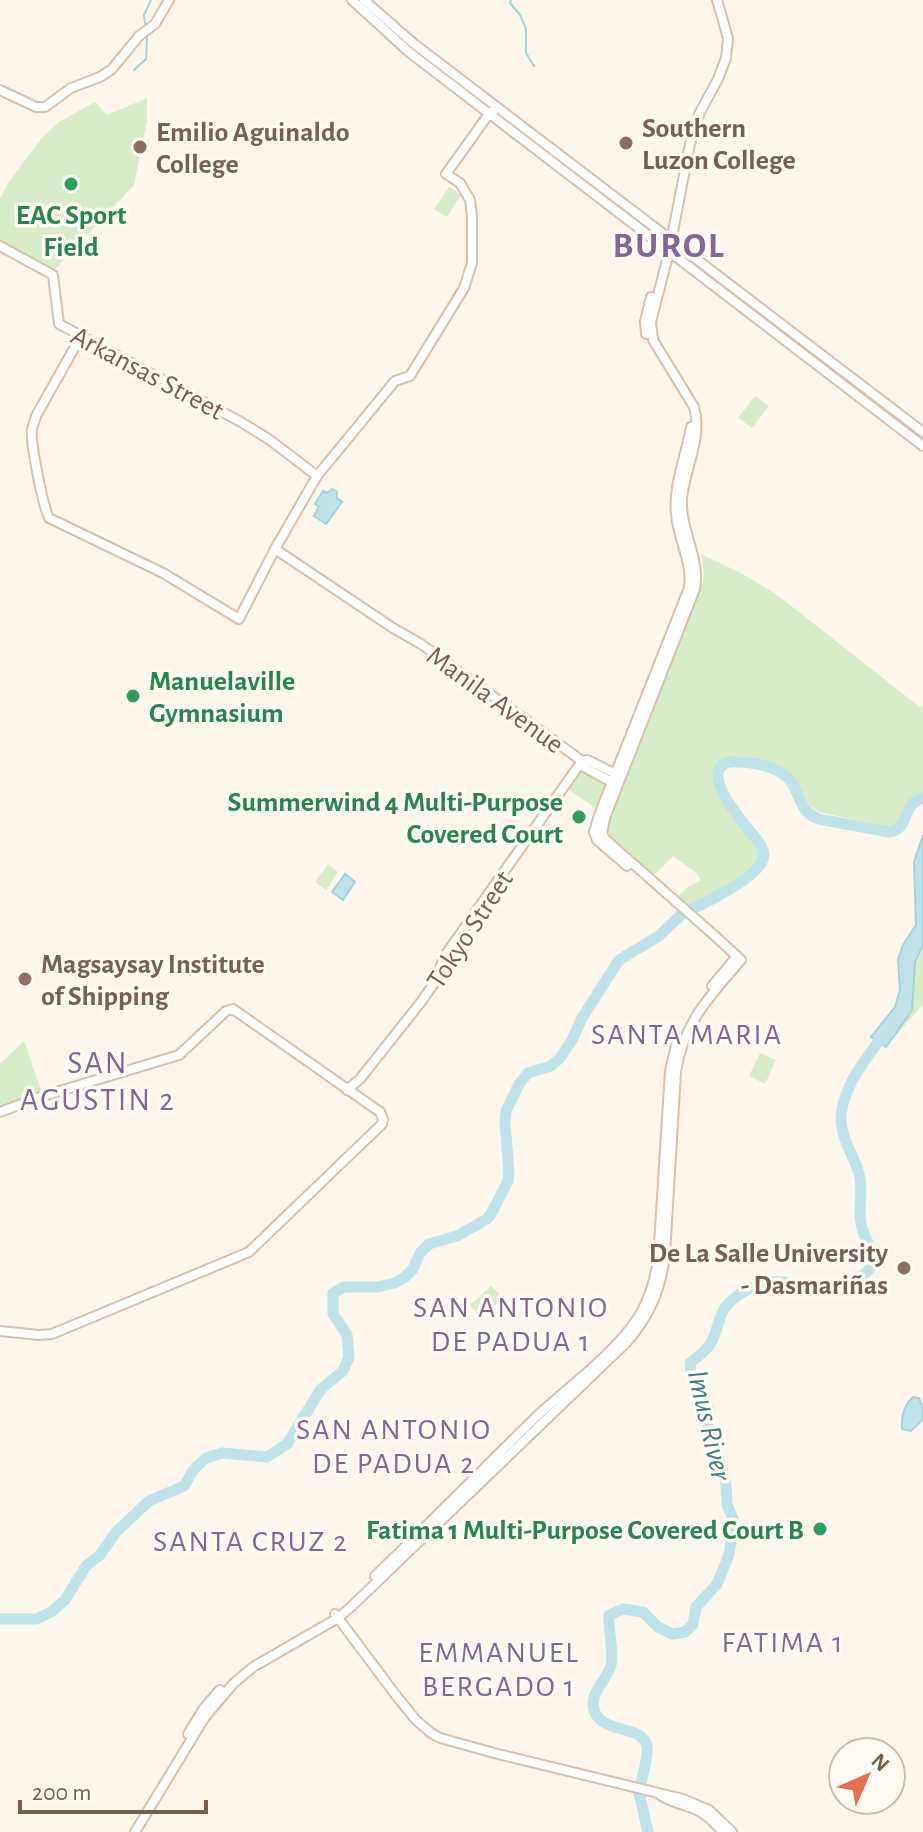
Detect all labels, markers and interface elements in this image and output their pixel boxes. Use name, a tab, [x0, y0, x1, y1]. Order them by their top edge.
place label: Southern Luzon College	[642, 115, 796, 175]
place label: Emilio Aguinaldo College	[156, 119, 350, 179]
marker: Southern Luzon College	[617, 134, 635, 152]
marker: Emilio Aguinaldo College	[131, 138, 149, 156]
marker: EAC Sport Field	[62, 175, 80, 193]
place label: EAC Sport Field	[16, 202, 127, 262]
district label: BUROL	[612, 228, 726, 264]
street label: Arkansas Street	[66, 322, 228, 426]
street label: Manila Avenue	[421, 642, 569, 759]
place label: Manuelaville Gymnasium	[149, 668, 295, 728]
marker: Manuelaville Gymnasium	[124, 687, 142, 705]
place label: Summerwind 4 Multi-Purpose Covered Court	[227, 789, 564, 849]
marker: Summerwind 4 Multi-Purpose Covered Court	[570, 808, 588, 826]
street label: Tokyo Street	[422, 866, 519, 994]
place label: Magsaysay Institute of Shipping	[41, 951, 265, 1011]
marker: Magsaysay Institute of Shipping	[16, 970, 34, 988]
district label: SANTA MARIA	[591, 1020, 783, 1050]
district label: SAN AGUSTIN 2	[20, 1047, 176, 1116]
place label: De La Salle University - Dasmariñas	[649, 1240, 888, 1300]
marker: De La Salle University - Dasmariñas	[895, 1259, 913, 1277]
district label: SAN ANTONIO DE PADUA 1	[413, 1293, 609, 1357]
water label: Imus River	[682, 1367, 737, 1485]
district label: SAN ANTONIO DE PADUA 2	[296, 1415, 492, 1479]
place label: Fatima 1 Multi-Purpose Covered Court B	[366, 1517, 804, 1545]
marker: Fatima 1 Multi-Purpose Covered Court B	[811, 1520, 829, 1538]
district label: SANTA CRUZ 2	[153, 1527, 349, 1557]
district label: FATIMA 1	[722, 1628, 844, 1658]
district label: EMMANUEL BERGADO 1	[418, 1638, 580, 1702]
north arrow	[827, 1736, 907, 1816]
text: N	[867, 1749, 894, 1776]
scale bar	[20, 1764, 206, 1814]
text: 200 m	[32, 1781, 91, 1805]

